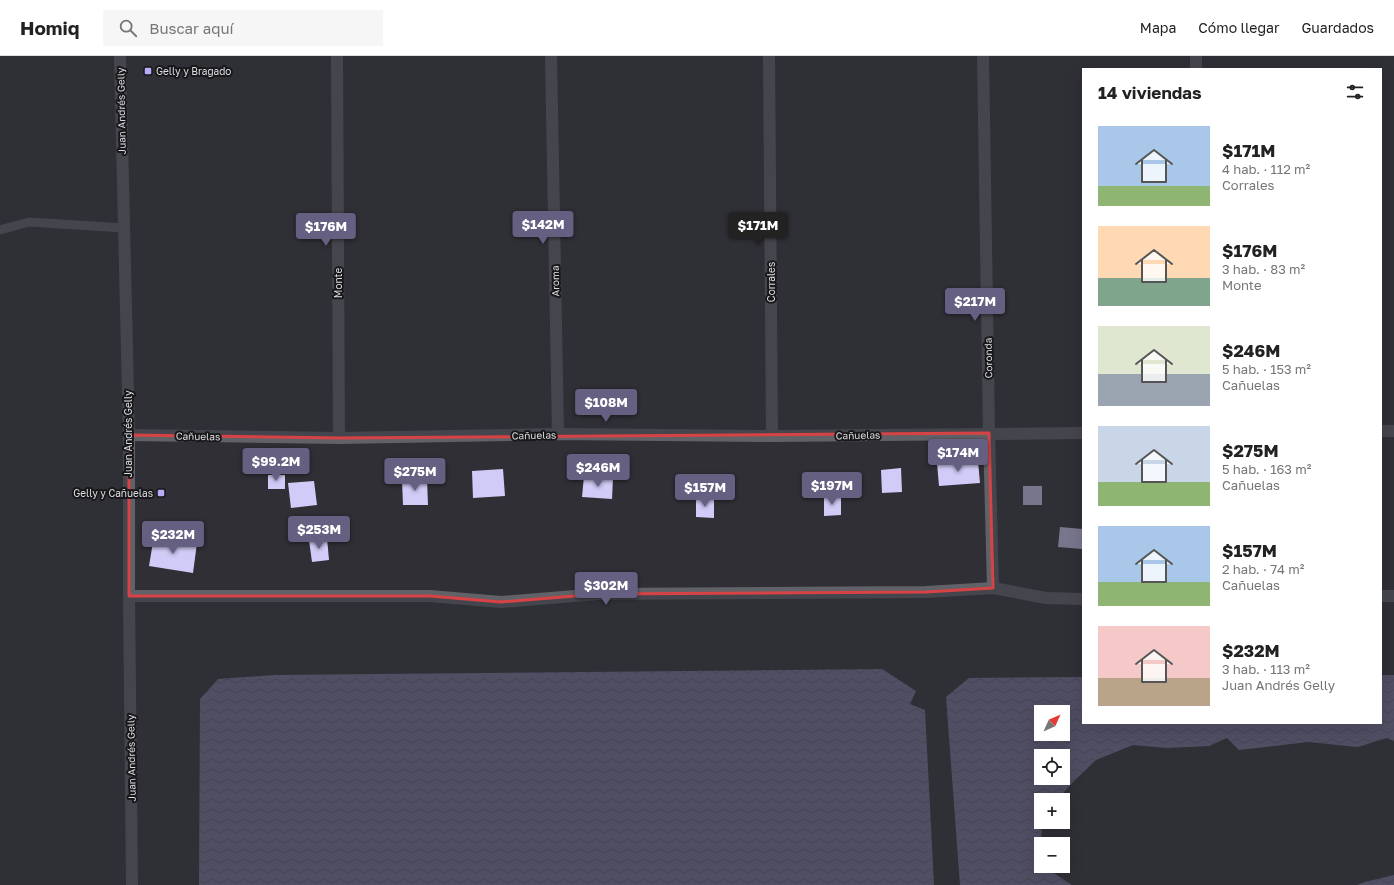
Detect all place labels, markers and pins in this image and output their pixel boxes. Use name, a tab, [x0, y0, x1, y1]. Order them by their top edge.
place label: Gelly y Bragado	[156, 65, 231, 77]
marker: Gelly y Bragado	[143, 66, 153, 76]
pin: $142M	[515, 211, 571, 245]
pin: $171M	[730, 212, 786, 246]
pin: $176M	[298, 213, 354, 247]
pin: $217M	[947, 288, 1003, 322]
pin: $108M	[578, 389, 634, 423]
pin: $174M	[930, 439, 986, 473]
pin: $99.2M	[243, 448, 309, 482]
pin: $246M	[570, 454, 626, 488]
pin: $275M	[387, 458, 443, 492]
pin: $197M	[804, 472, 860, 506]
pin: $157M	[677, 474, 733, 508]
place label: Gelly y Cañuelas	[73, 487, 153, 499]
marker: Gelly y Cañuelas	[156, 488, 166, 498]
pin: $253M	[291, 516, 347, 550]
pin: $232M	[145, 521, 201, 555]
pin: $302M	[578, 572, 634, 606]

